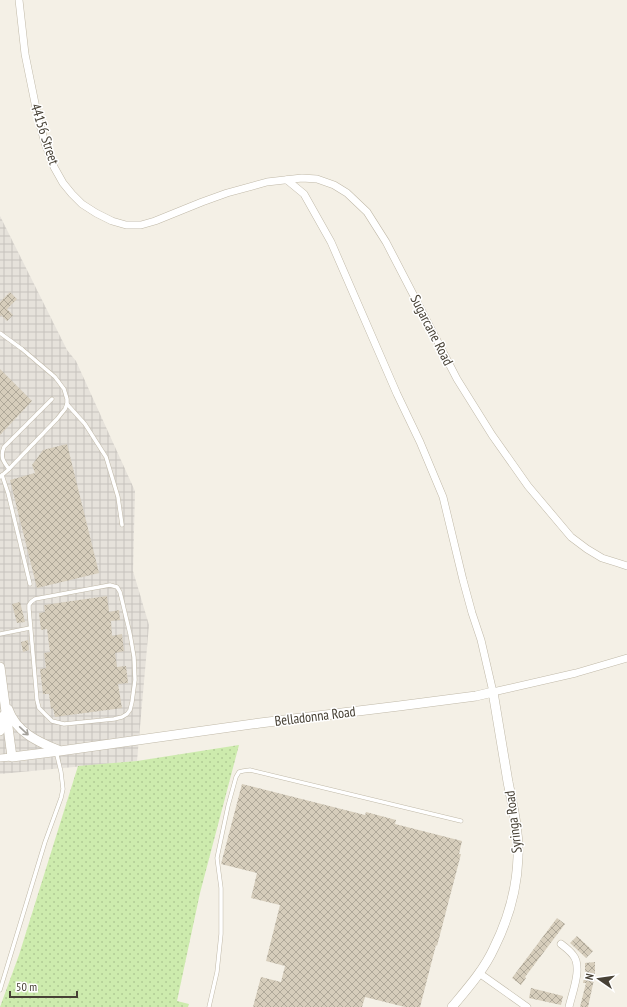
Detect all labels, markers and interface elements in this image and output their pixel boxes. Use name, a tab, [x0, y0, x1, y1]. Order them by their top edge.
street label: 44156 Street	[27, 101, 63, 167]
street label: Sugarcane Road	[407, 292, 457, 368]
street label: Belladonna Road	[274, 702, 356, 730]
one-way arrow	[18, 726, 28, 735]
street label: Syringa Road	[500, 790, 526, 854]
north arrow	[579, 959, 619, 999]
text: N	[582, 972, 597, 981]
scale bar	[10, 973, 77, 999]
text: 50 m	[16, 979, 37, 994]

